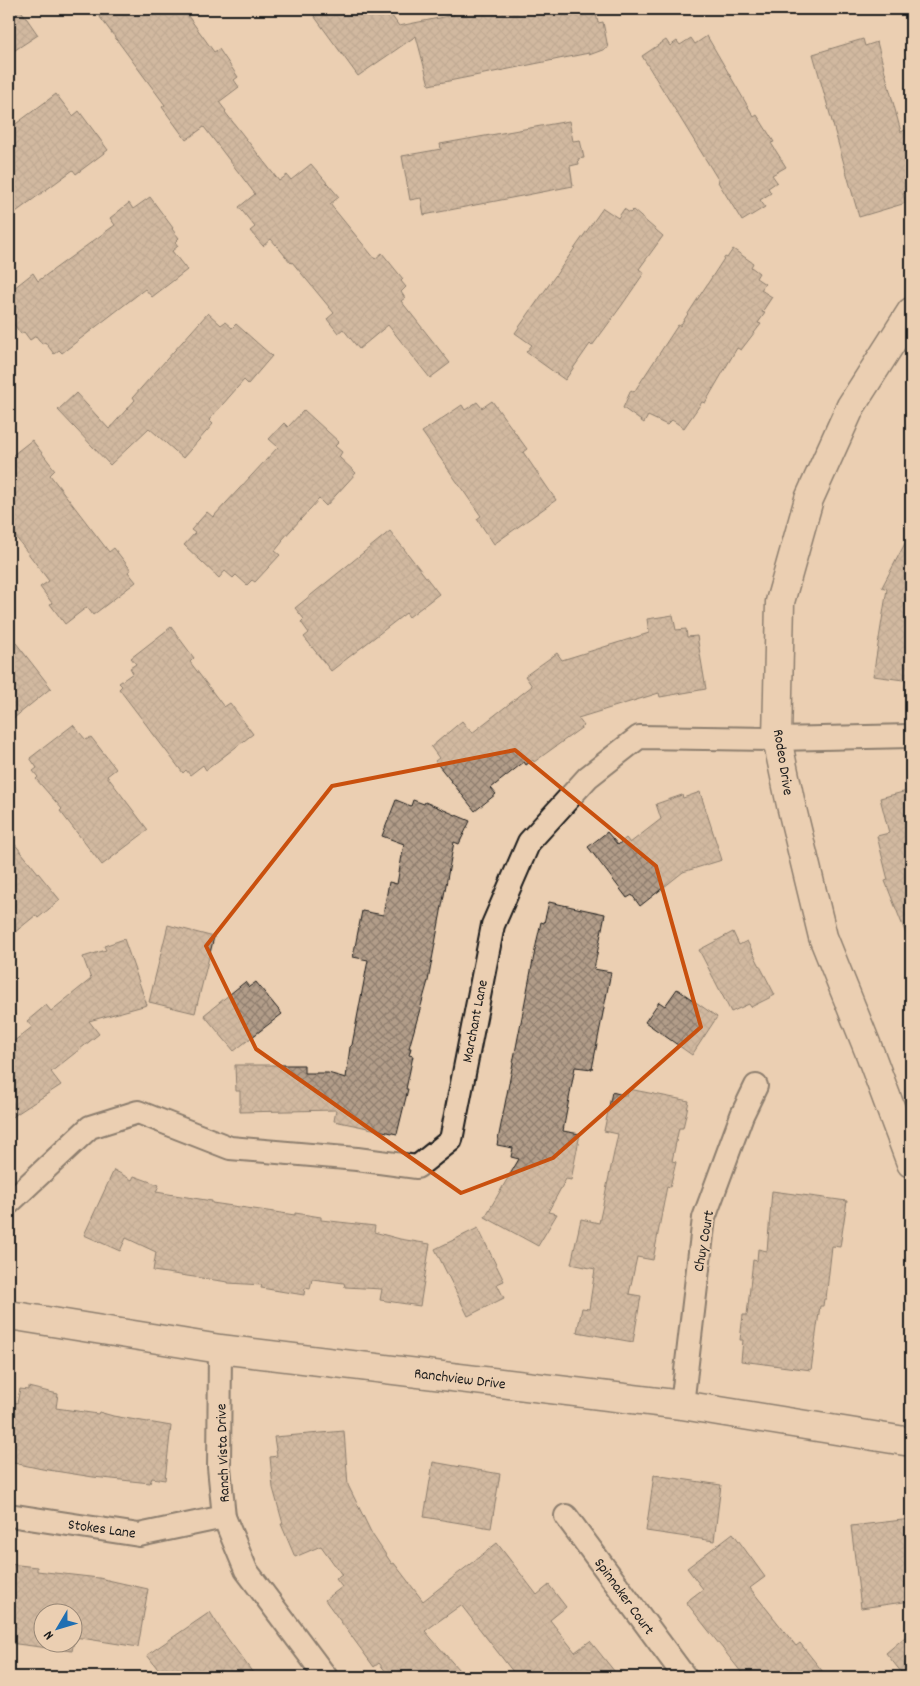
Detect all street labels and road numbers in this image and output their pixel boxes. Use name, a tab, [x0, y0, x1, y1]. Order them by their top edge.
street label: Rodeo Drive	[766, 728, 798, 797]
street label: Marchant Lane	[457, 978, 495, 1065]
street label: Chuy Court	[689, 1208, 721, 1274]
street label: Ranchview Drive	[413, 1363, 507, 1397]
street label: Ranch Vista Drive	[211, 1403, 237, 1503]
street label: Stokes Lane	[67, 1514, 137, 1546]
street label: Spinnaker Court	[588, 1554, 659, 1641]

